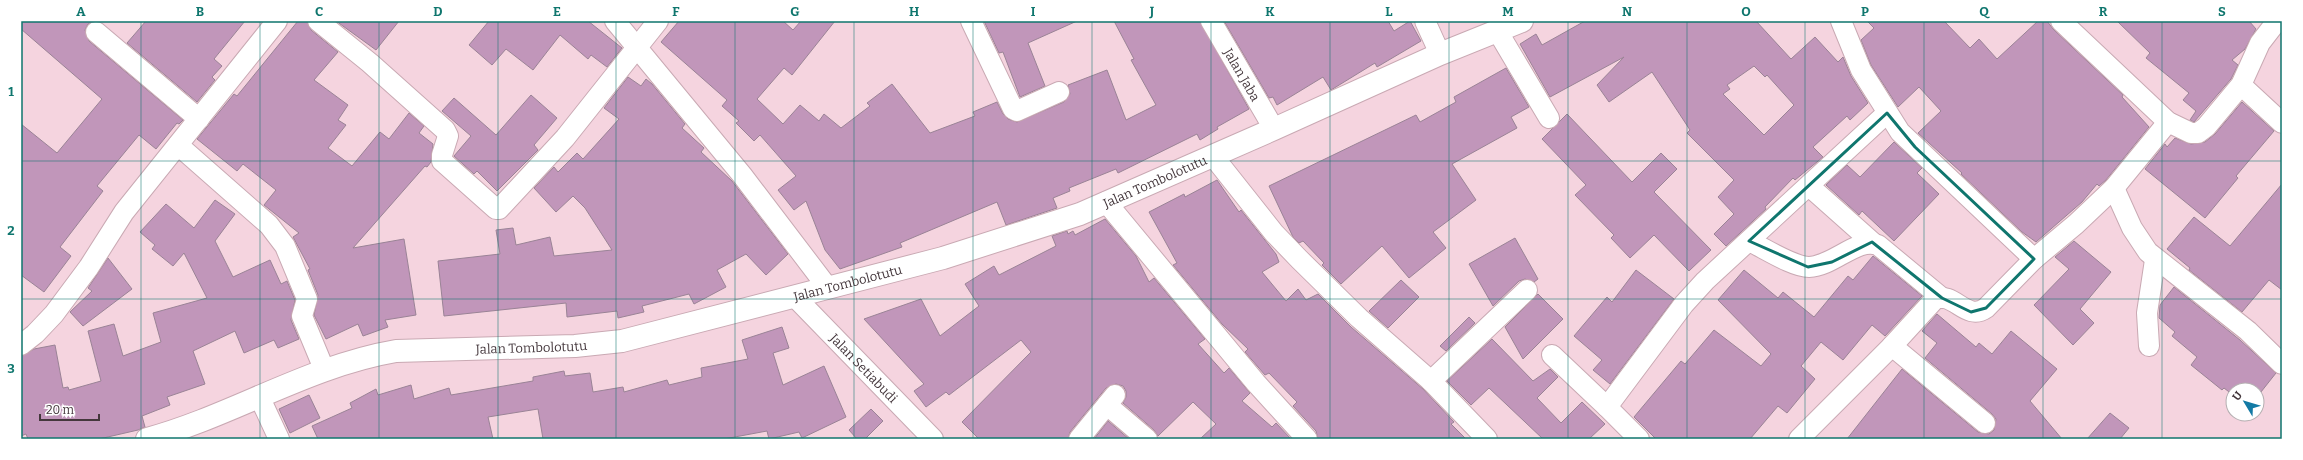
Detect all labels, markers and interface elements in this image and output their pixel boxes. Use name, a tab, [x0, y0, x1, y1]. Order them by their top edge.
text: A	[76, 4, 86, 19]
text: B	[196, 4, 204, 19]
text: C	[315, 4, 323, 19]
text: D	[433, 4, 443, 19]
text: E	[553, 4, 561, 19]
text: F	[672, 4, 680, 19]
text: G	[790, 4, 800, 19]
text: H	[909, 4, 919, 19]
text: I	[1031, 4, 1036, 19]
text: J	[1149, 4, 1155, 19]
text: K	[1265, 4, 1275, 19]
text: L	[1385, 4, 1393, 19]
text: M	[1502, 4, 1514, 19]
text: N	[1622, 4, 1632, 19]
text: O	[1741, 4, 1751, 19]
text: P	[1861, 4, 1869, 19]
text: Q	[1979, 4, 1990, 19]
text: R	[2099, 4, 2108, 19]
text: S	[2218, 4, 2226, 19]
street label: Jalan Jaba	[1221, 45, 1263, 104]
text: 1	[8, 84, 14, 99]
street label: Jalan Tombolotutu	[1100, 152, 1209, 211]
text: 2	[7, 223, 15, 238]
street label: Jalan Tombolotutu	[791, 261, 903, 304]
street label: Jalan Setiabudi	[826, 330, 901, 406]
street label: Jalan Tombolotutu	[474, 337, 588, 356]
text: 3	[7, 361, 15, 376]
north arrow	[2225, 382, 2265, 422]
text: U	[2230, 389, 2245, 403]
scale bar	[40, 396, 99, 422]
text: 20 m	[46, 403, 75, 417]

